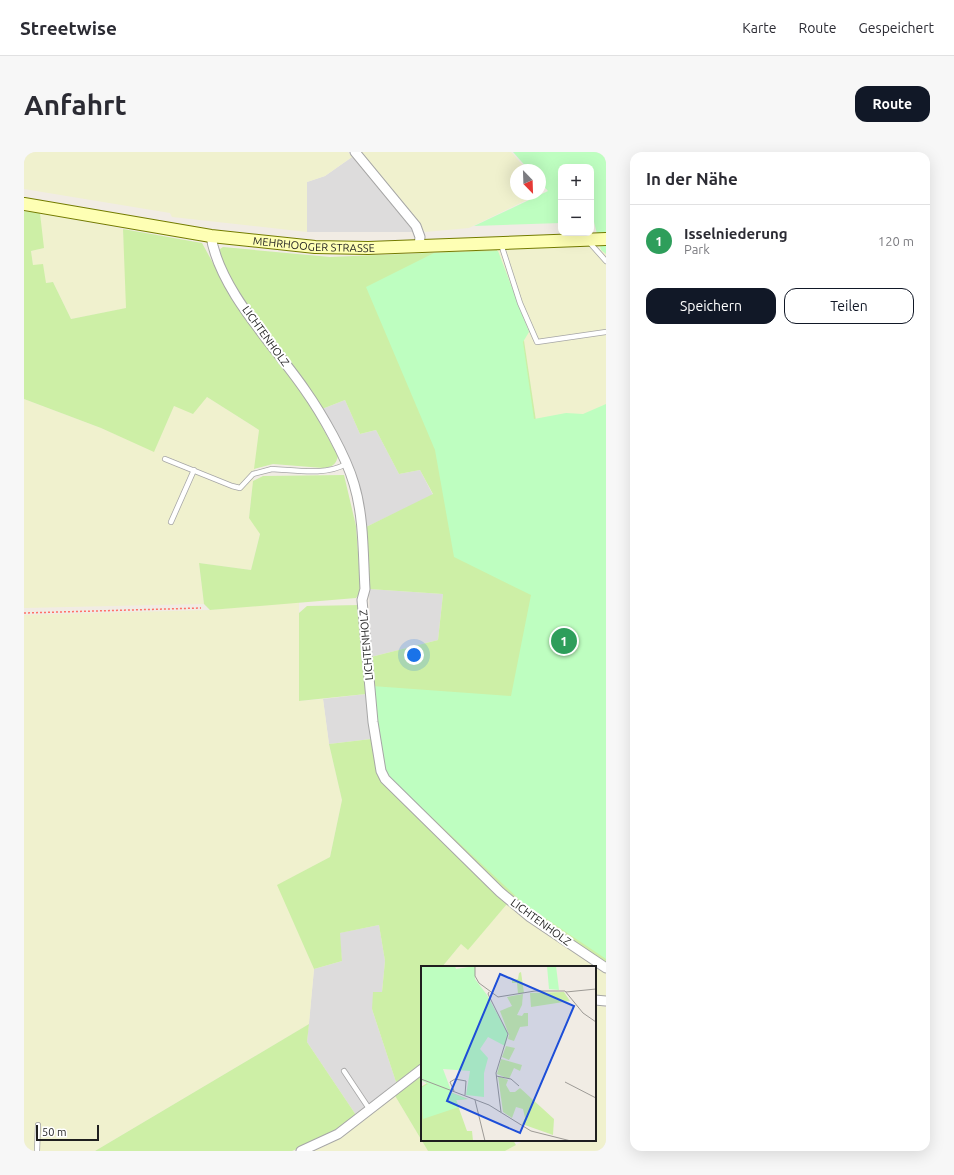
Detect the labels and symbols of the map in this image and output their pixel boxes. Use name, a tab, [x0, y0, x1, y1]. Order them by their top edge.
north arrow	[510, 164, 546, 200]
street label: MEHRHOOGER STRASSE	[252, 234, 375, 254]
street label: LICHTENHOLZ	[240, 304, 292, 368]
street label: LICHTENHOLZ	[357, 609, 375, 681]
pin: 1	[551, 626, 577, 656]
your location	[404, 645, 424, 665]
street label: LICHTENHOLZ	[509, 896, 573, 948]
inset map	[421, 966, 596, 1141]
scale bar	[36, 1123, 99, 1142]

